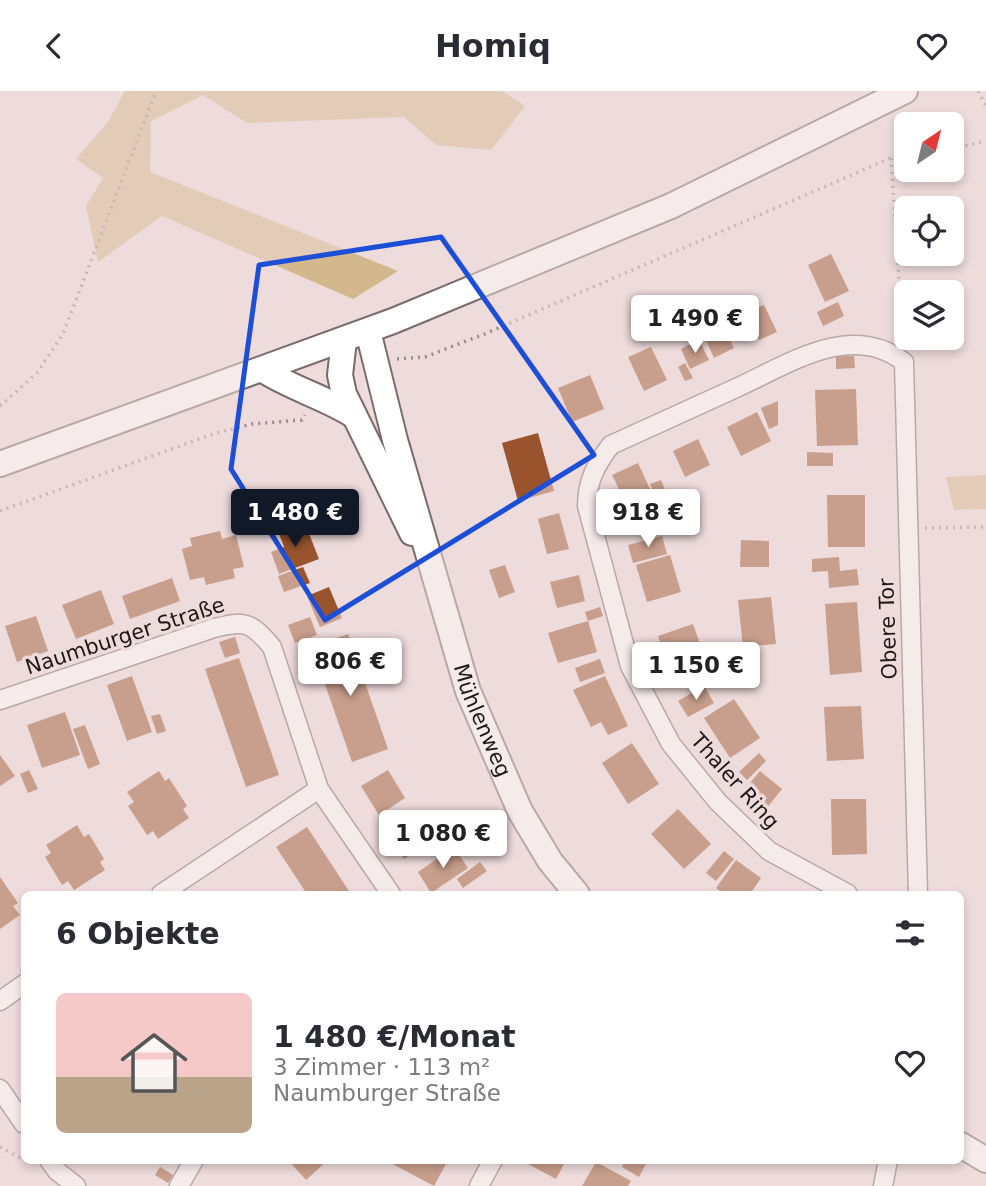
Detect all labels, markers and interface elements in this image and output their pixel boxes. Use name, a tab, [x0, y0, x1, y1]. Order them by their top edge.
icon: back	[35, 27, 73, 65]
text: Homiq	[435, 27, 551, 65]
icon: heart	[913, 27, 951, 65]
north arrow	[894, 112, 964, 182]
map controls	[894, 112, 964, 350]
button: locate	[894, 196, 964, 266]
button: layers	[894, 280, 964, 350]
pin: 1 490 €	[630, 295, 760, 355]
text: 1 490 €	[647, 305, 743, 331]
pin: 1 480 €	[230, 489, 360, 549]
pin: 918 €	[599, 489, 697, 549]
text: 1 480 €	[247, 499, 343, 525]
text: 918 €	[612, 499, 684, 525]
street label: Obere Tor	[874, 578, 902, 680]
street label: Naumburger Straße	[22, 592, 228, 680]
pin: 806 €	[301, 639, 399, 698]
pin: 1 150 €	[631, 643, 761, 702]
text: 806 €	[314, 648, 386, 674]
text: 1 150 €	[648, 652, 744, 678]
street label: Mühlenweg	[449, 661, 516, 781]
street label: Thaler Ring	[685, 728, 784, 834]
pin: 1 080 €	[378, 811, 508, 870]
text: 1 080 €	[395, 820, 491, 846]
icon: filters	[891, 914, 929, 952]
text: 6 Objekte	[56, 916, 220, 951]
text: 1 480 €/Monat	[273, 1019, 516, 1054]
icon: home	[112, 1021, 196, 1105]
icon: heart	[891, 1044, 929, 1082]
text: 3 Zimmer · 113 m²	[273, 1054, 490, 1080]
text: Naumburger Straße	[273, 1080, 501, 1106]

